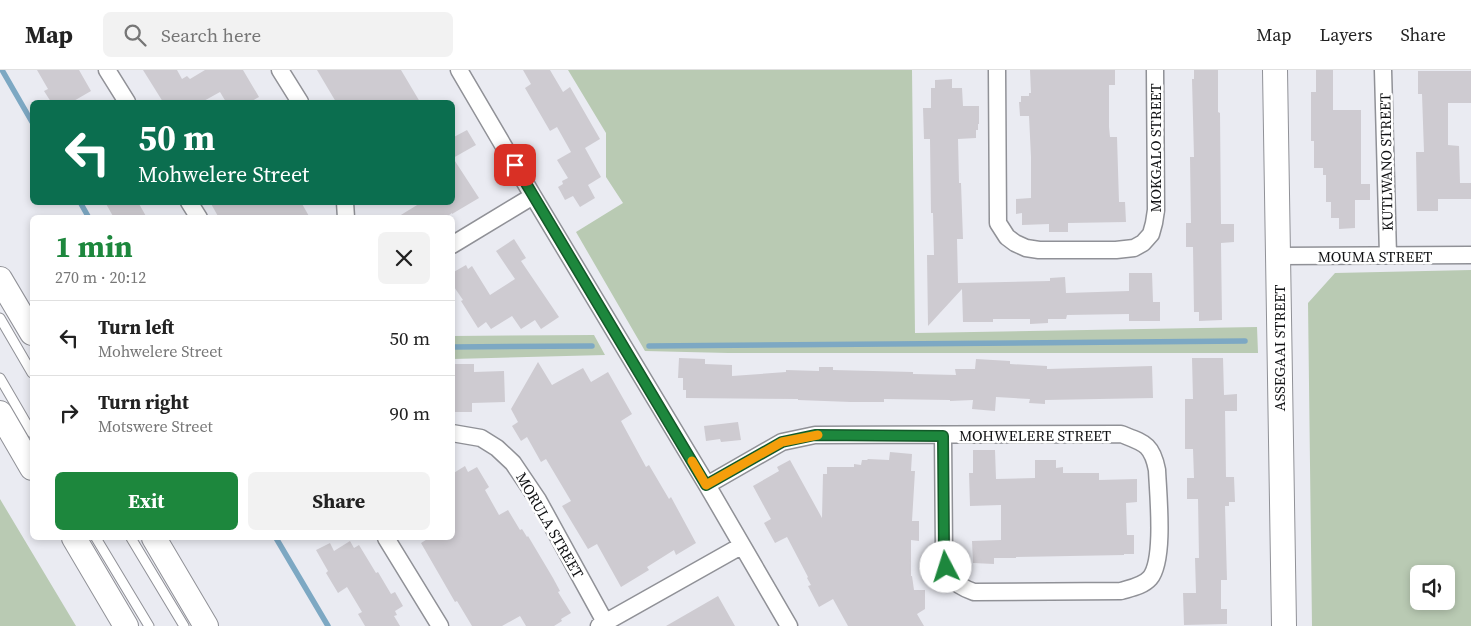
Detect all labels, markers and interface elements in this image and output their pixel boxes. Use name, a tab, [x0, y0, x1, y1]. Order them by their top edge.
search box	[103, 12, 453, 57]
text: Map	[25, 18, 73, 51]
icon: search	[121, 21, 149, 49]
text: Search here	[161, 22, 261, 48]
text: Map	[1256, 22, 1291, 47]
text: Layers	[1319, 22, 1372, 47]
text: Share	[1400, 22, 1446, 47]
street label: MOKGALO STREET	[1145, 83, 1166, 213]
street label: KUTLWANO STREET	[1374, 93, 1398, 231]
text: 50 m	[138, 114, 215, 162]
icon: left	[55, 120, 120, 185]
pin	[494, 144, 536, 186]
icon: arrive	[501, 151, 529, 179]
text: Mohwelere Street	[138, 159, 309, 189]
text: 1 min	[55, 226, 133, 267]
button: close	[378, 232, 430, 284]
street label: MOUMA STREET	[1318, 246, 1432, 267]
text: 270 m · 20:12	[55, 266, 146, 288]
street label: ASSEGAAI STREET	[1269, 285, 1290, 411]
text: Turn left	[98, 314, 174, 340]
icon: left	[55, 324, 83, 352]
text: 50 m	[389, 325, 430, 351]
text: Mohwelere Street	[98, 340, 223, 362]
text: Turn right	[98, 389, 189, 415]
icon: right	[55, 399, 83, 427]
text: 90 m	[389, 400, 430, 426]
text: Motswere Street	[98, 415, 213, 437]
street label: MOHWELERE STREET	[959, 425, 1111, 446]
street label: MORULA STREET	[511, 468, 589, 582]
button: Exit	[55, 472, 238, 530]
button: Share	[248, 472, 430, 530]
position arrow	[919, 540, 971, 592]
map controls	[1410, 565, 1455, 610]
button: sound	[1410, 565, 1455, 610]

